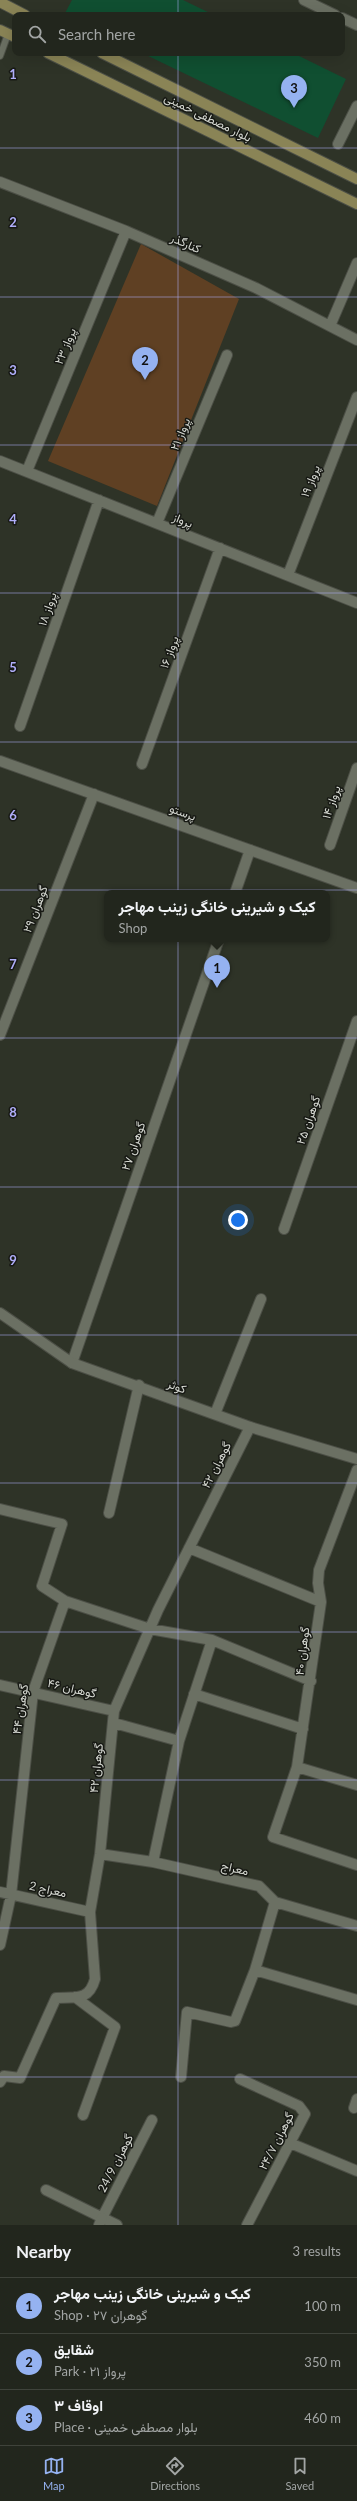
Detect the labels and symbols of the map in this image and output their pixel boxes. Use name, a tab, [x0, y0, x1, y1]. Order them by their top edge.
text: 1	[9, 66, 17, 82]
pin: 3	[281, 75, 307, 108]
street label: بلوار مصطفی خمینی	[161, 89, 254, 146]
text: 2	[9, 214, 17, 230]
street label: کنارگذر	[167, 229, 203, 257]
street label: پرواز ۲۳	[51, 326, 80, 367]
pin: 2	[132, 347, 158, 380]
text: 3	[9, 362, 17, 378]
street label: پرواز ۲۱	[167, 416, 194, 453]
street label: پرواز ۱۹	[297, 463, 324, 500]
street label: پرواز	[169, 509, 195, 532]
text: 4	[9, 511, 17, 527]
street label: پرواز ۱۸	[34, 590, 61, 628]
street label: پرواز ۱۶	[156, 634, 183, 671]
text: 5	[9, 659, 17, 675]
street label: پرواز ۱۴	[318, 783, 345, 821]
street label: پرستو	[167, 800, 198, 825]
text: 6	[9, 807, 17, 823]
street label: گوهران ۲۹	[19, 883, 52, 935]
pin: 1	[204, 955, 230, 988]
text: 7	[9, 956, 17, 972]
street label: گوهران ۲۵	[293, 1094, 324, 1146]
text: 8	[9, 1104, 17, 1120]
street label: گوهران ۲۷	[118, 1120, 149, 1172]
your location	[228, 1210, 248, 1230]
text: 9	[9, 1252, 17, 1268]
street label: کوثر	[164, 1375, 189, 1397]
street label: گوهران ۴۲	[198, 1439, 235, 1491]
street label: گوهران ۴۰	[292, 1626, 313, 1676]
street label: گوهران ۴۶	[46, 1675, 98, 1702]
street label: گوهران ۴۴	[9, 1683, 32, 1735]
street label: گوهران ۴۲	[86, 1742, 107, 1794]
street label: معراج	[219, 1858, 250, 1880]
street label: معراج 2	[27, 1878, 68, 1902]
street label: گوهران ۲۴/۷	[255, 2110, 298, 2173]
street label: گوهران 24/9	[94, 2131, 137, 2195]

